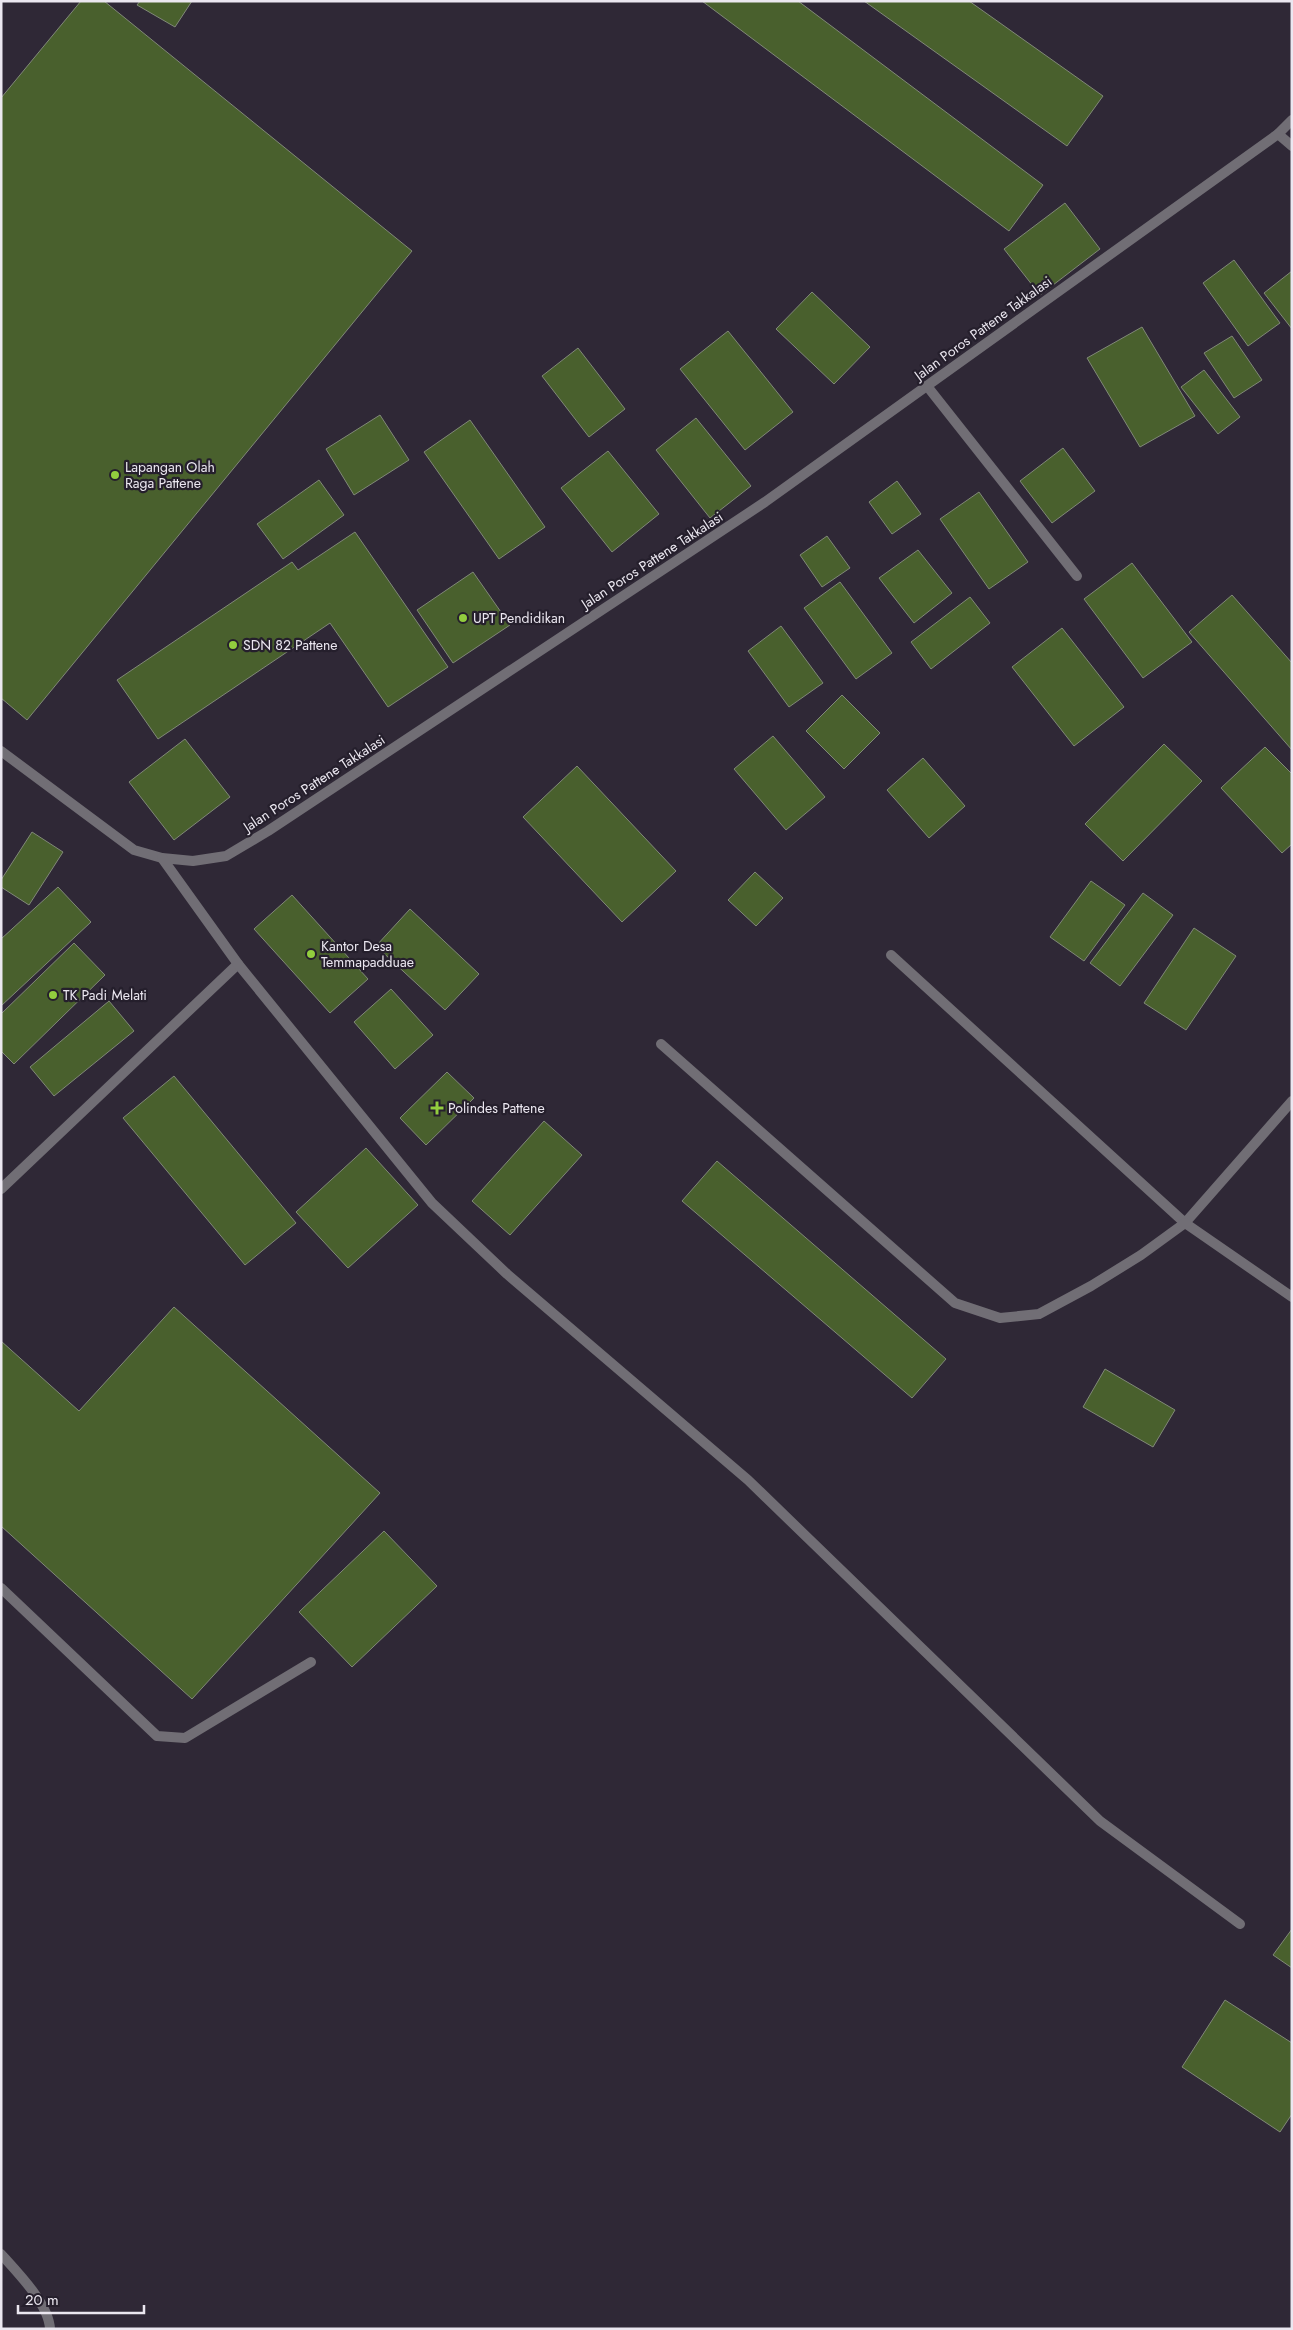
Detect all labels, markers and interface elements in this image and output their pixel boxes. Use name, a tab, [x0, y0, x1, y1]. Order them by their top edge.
street label: Jalan Poros Pattene Takkalasi	[909, 271, 1056, 386]
place label: Lapangan Olah Raga Pattene	[125, 457, 215, 493]
marker: Lapangan Olah Raga Pattene	[109, 469, 121, 481]
street label: Jalan Poros Pattene Takkalasi	[576, 507, 727, 615]
place label: UPT Pendidikan	[473, 608, 565, 628]
marker: UPT Pendidikan	[457, 612, 469, 624]
place label: SDN 82 Pattene	[243, 635, 338, 655]
marker: SDN 82 Pattene	[227, 639, 239, 651]
street label: Jalan Poros Pattene Takkalasi	[238, 730, 389, 838]
place label: Kantor Desa Temmapadduae	[321, 936, 414, 972]
marker: Kantor Desa Temmapadduae	[305, 948, 317, 960]
place label: TK Padi Melati	[63, 985, 147, 1005]
marker: TK Padi Melati	[47, 989, 59, 1001]
place label: Polindes Pattene	[448, 1098, 545, 1118]
marker: Polindes Pattene	[430, 1101, 444, 1115]
scale bar	[18, 2282, 144, 2314]
text: 20 m	[25, 2289, 59, 2311]

